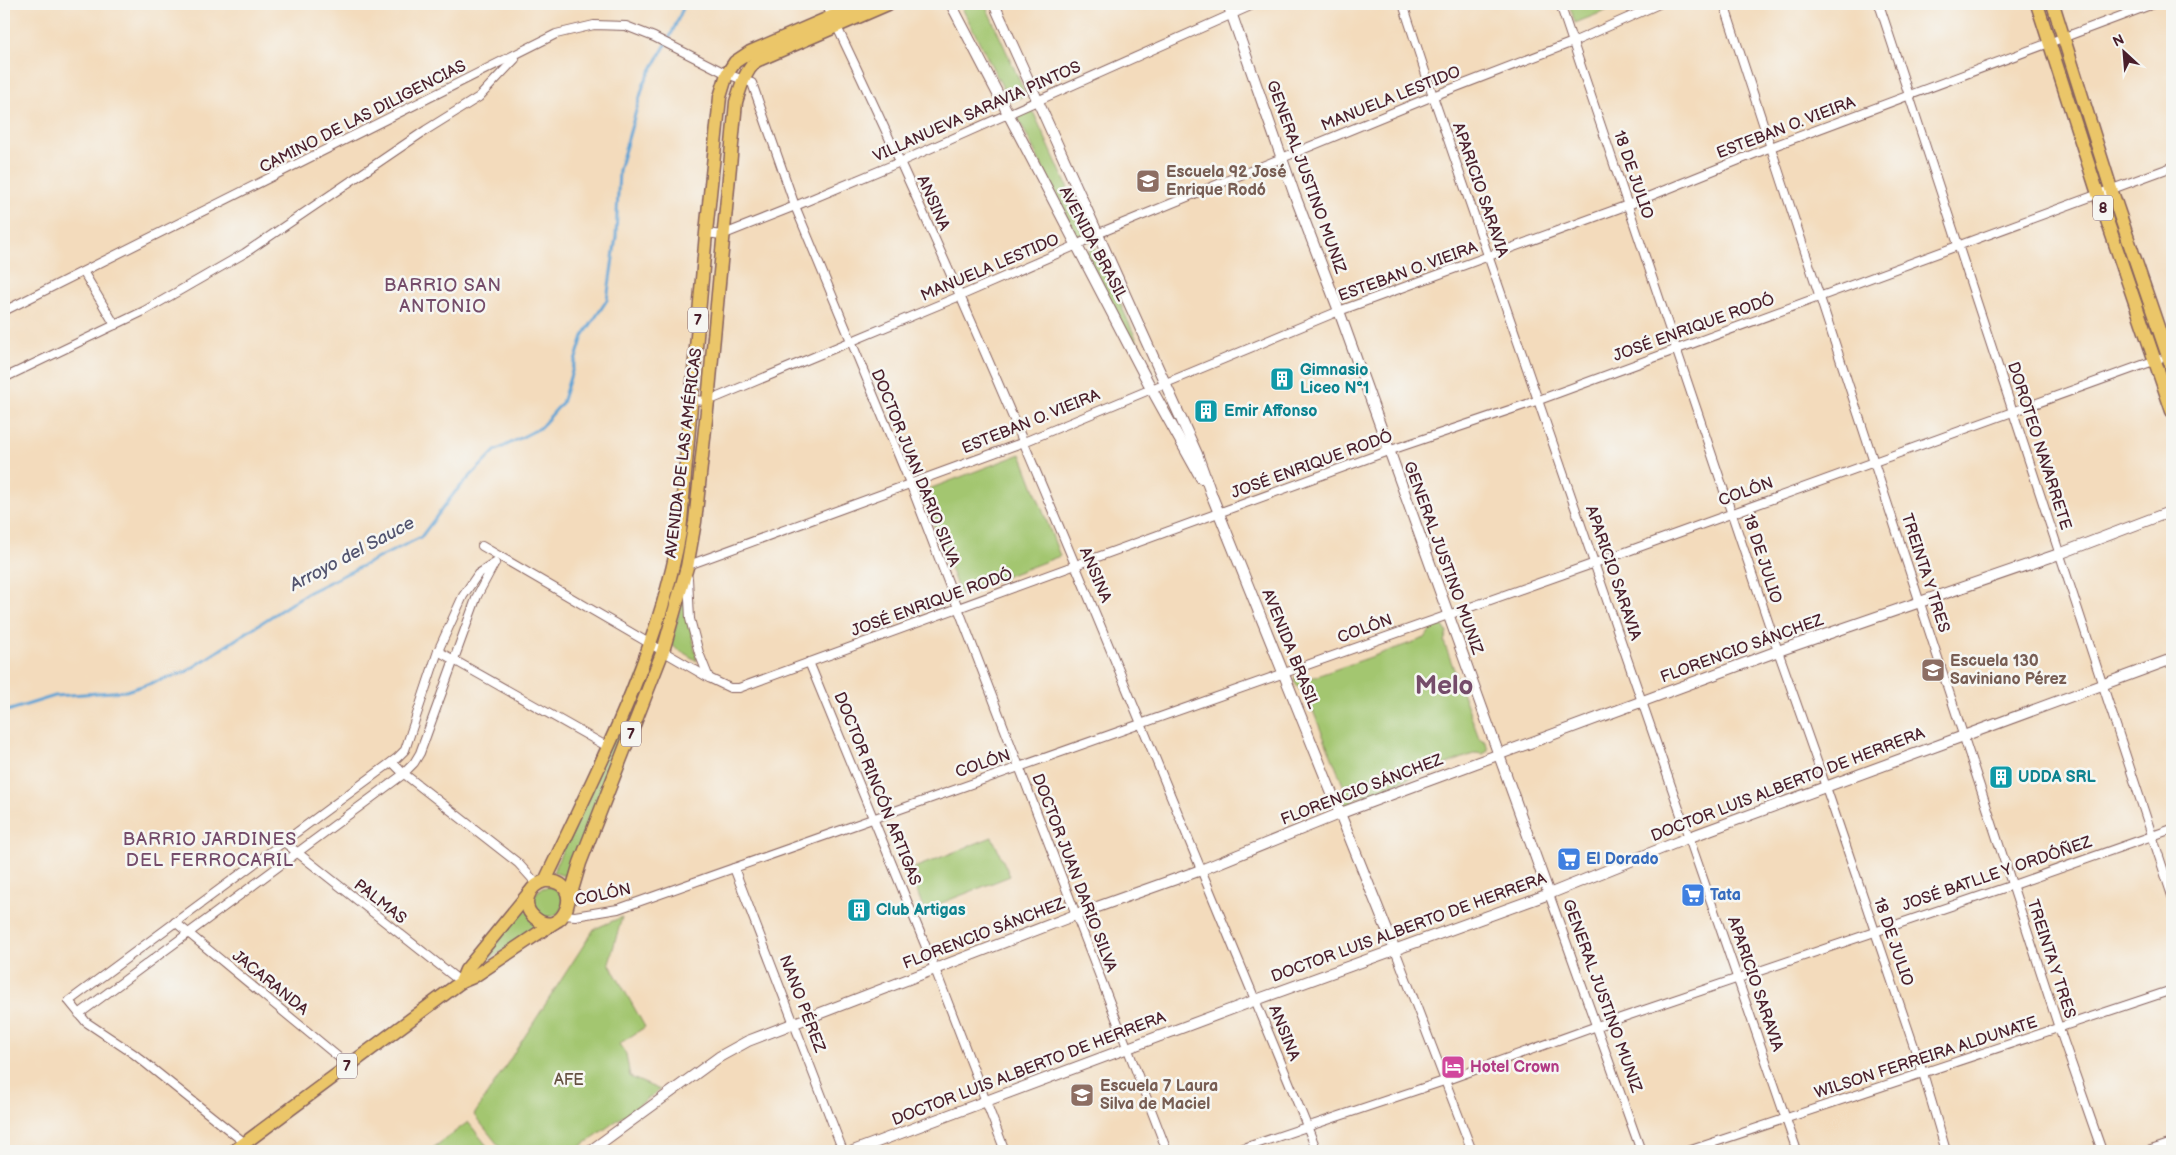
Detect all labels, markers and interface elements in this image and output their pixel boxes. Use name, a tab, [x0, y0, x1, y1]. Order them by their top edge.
north arrow	[2098, 28, 2148, 78]
text: N	[2110, 31, 2127, 51]
street label: CAMINO DE LAS DILIGENCIAS	[257, 57, 469, 177]
street label: VILLANUEVA SARAVIA PINTOS	[870, 57, 1084, 167]
street label: MANUELA LESTIDO	[1319, 62, 1463, 136]
street label: GENERAL JUSTINO MUNIZ	[1262, 78, 1350, 276]
street label: ESTEBAN O. VIEIRA	[1714, 93, 1858, 163]
street label: APARICIO SARAVIA	[1448, 120, 1512, 260]
street label: 18 DE JULIO	[1609, 128, 1657, 222]
place label: Escuela 92 José Enrique Rodó	[1166, 163, 1287, 200]
school or university icon: Escuela 92 José Enrique Rodó	[1135, 168, 1161, 194]
street label: ANSINA	[912, 173, 954, 234]
street label: AVENIDA BRASIL	[1055, 183, 1132, 305]
road number: 8	[2093, 196, 2113, 220]
street label: MANUELA LESTIDO	[918, 230, 1062, 306]
street label: ESTEBAN O. VIEIRA	[1336, 238, 1480, 306]
district label: BARRIO SAN ANTONIO	[384, 275, 502, 317]
street label: JOSÉ ENRIQUE RODÓ	[1610, 288, 1777, 366]
road number: 7	[688, 308, 708, 332]
street label: AVENIDA DE LAS AMÉRICAS	[660, 347, 706, 559]
street label: DOROTEO NAVARRETE	[2003, 360, 2075, 532]
place label: Gimnasio Liceo Nº1	[1300, 361, 1370, 398]
building icon: Gimnasio Liceo Nº1	[1269, 366, 1295, 392]
street label: DOCTOR JUAN DARIO SILVA	[867, 367, 963, 570]
street label: ESTEBAN O. VIEIRA	[959, 386, 1103, 458]
building icon: Emir Affonso	[1193, 398, 1219, 424]
place label: Emir Affonso	[1224, 402, 1317, 421]
street label: JOSÉ ENRIQUE RODÓ	[1228, 425, 1395, 503]
street label: GENERAL JUSTINO MUNIZ	[1399, 459, 1487, 657]
street label: COLÓN	[1715, 471, 1776, 511]
street label: APARICIO SARAVIA	[1581, 503, 1645, 643]
street label: TREINTA Y TRES	[1897, 511, 1953, 635]
water label: Arroyo del Sauce	[285, 512, 418, 596]
street label: 18 DE JULIO	[1739, 512, 1785, 606]
street label: ANSINA	[1075, 544, 1115, 606]
street label: JOSÉ ENRIQUE RODÓ	[848, 563, 1015, 641]
street label: AVENIDA BRASIL	[1257, 587, 1323, 712]
street label: COLÓN	[1334, 608, 1395, 648]
street label: FLORENCIO SÁNCHEZ	[1657, 609, 1826, 687]
place label: Escuela 130 Saviniano Pérez	[1950, 652, 2067, 689]
school or university icon: Escuela 130 Saviniano Pérez	[1920, 657, 1946, 683]
district label: Melo	[1415, 671, 1473, 702]
street label: DOCTOR RINCÓN ARTIGAS	[829, 689, 926, 888]
road number: 7	[621, 722, 641, 746]
street label: DOCTOR LUIS ALBERTO DE HERRERA	[1649, 724, 1928, 846]
street label: COLÓN	[952, 744, 1013, 782]
street label: FLORENCIO SÁNCHEZ	[1278, 748, 1446, 830]
building icon: UDDA SRL	[1988, 764, 2014, 790]
place label: UDDA SRL	[2018, 768, 2096, 787]
street label: DOCTOR JUAN DARIO SILVA	[1027, 771, 1121, 975]
district label: BARRIO JARDINES DEL FERROCARIL	[123, 829, 297, 871]
street label: JOSÉ BATLLE Y ORDÓÑEZ	[1899, 831, 2095, 915]
supermarket icon: El Dorado	[1556, 846, 1582, 872]
place label: El Dorado	[1586, 850, 1659, 869]
street label: DOCTOR LUIS ALBERTO DE HERRERA	[1269, 869, 1549, 987]
street label: PALMAS	[350, 876, 410, 928]
street label: COLÓN	[573, 878, 633, 910]
supermarket icon: Tata	[1680, 882, 1706, 908]
place label: Tata	[1710, 886, 1741, 905]
street label: FLORENCIO SÁNCHEZ	[900, 892, 1068, 974]
street label: 18 DE JULIO	[1869, 895, 1917, 989]
building icon: Club Artigas	[846, 897, 872, 923]
street label: GENERAL JUSTINO MUNIZ	[1558, 897, 1646, 1095]
street label: TREINTA Y TRES	[2023, 897, 2079, 1021]
place label: Club Artigas	[876, 901, 966, 920]
street label: APARICIO SARAVIA	[1723, 914, 1787, 1054]
street label: JACARANDA	[228, 947, 312, 1020]
street label: NANO PÉREZ	[775, 952, 831, 1055]
street label: ANSINA	[1264, 1002, 1304, 1064]
street label: DOCTOR LUIS ALBERTO DE HERRERA	[890, 1008, 1169, 1130]
street label: WILSON FERREIRA ALDUNATE	[1812, 1013, 2040, 1103]
road number: 7	[337, 1054, 357, 1078]
hotel icon: Hotel Crown	[1440, 1054, 1466, 1080]
place label: Hotel Crown	[1470, 1058, 1560, 1077]
park label: AFE	[554, 1071, 584, 1090]
place label: Escuela 7 Laura Silva de Maciel	[1100, 1077, 1218, 1114]
school or university icon: Escuela 7 Laura Silva de Maciel	[1069, 1082, 1095, 1108]

